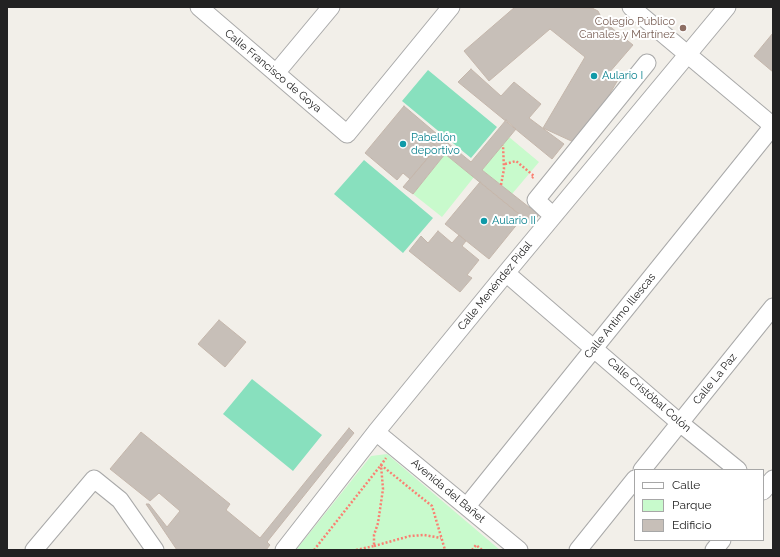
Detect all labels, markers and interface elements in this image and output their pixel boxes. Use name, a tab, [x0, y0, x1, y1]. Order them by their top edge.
place label: Colegio Público Canales y Martínez	[579, 15, 675, 41]
marker: Colegio Público Canales y Martínez	[678, 23, 688, 33]
street label: Calle Francisco de Goya	[222, 27, 324, 115]
place label: Aulario I	[602, 69, 643, 83]
marker: Aulario I	[589, 71, 599, 81]
place label: Pabellón deportivo	[411, 131, 460, 157]
marker: Pabellón deportivo	[398, 139, 408, 149]
place label: Aulario II	[492, 214, 536, 228]
marker: Aulario II	[479, 216, 489, 226]
street label: Calle Menéndez Pidal	[455, 239, 535, 333]
street label: Calle Antimo Illescas	[582, 271, 658, 361]
street label: Calle La Paz	[690, 351, 740, 407]
street label: Calle Cristóbal Colón	[604, 355, 694, 435]
street label: Avenida del Bañet	[408, 456, 488, 526]
legend	[634, 469, 764, 541]
text: Calle	[672, 478, 700, 492]
text: Parque	[672, 498, 712, 512]
text: Edificio	[672, 518, 712, 532]

